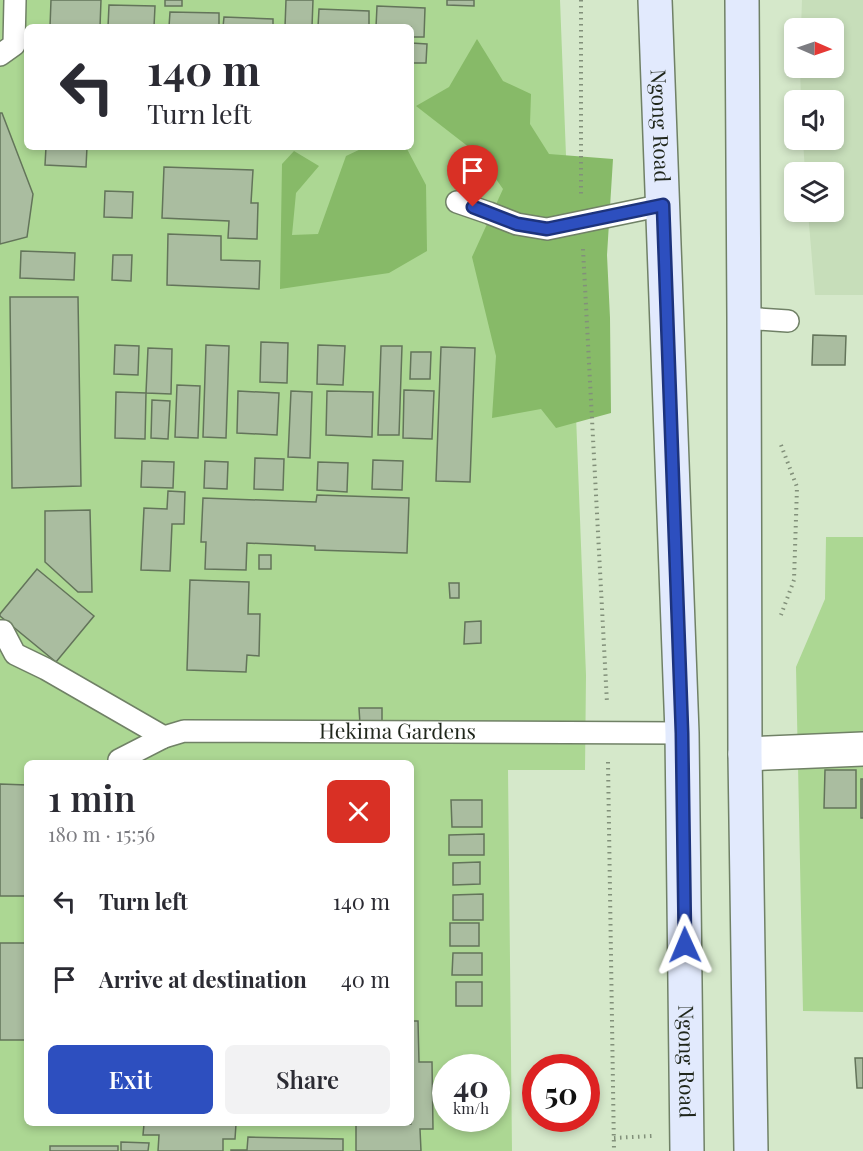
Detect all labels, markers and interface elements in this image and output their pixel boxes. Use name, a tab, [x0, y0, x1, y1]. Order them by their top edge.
north arrow	[784, 18, 844, 78]
map controls	[784, 18, 844, 222]
text: 140 m	[147, 41, 260, 97]
icon: left	[48, 48, 126, 126]
street label: Ngong Road	[646, 69, 678, 183]
button: sound	[784, 90, 844, 150]
text: Turn left	[147, 95, 251, 131]
pin	[447, 145, 498, 207]
icon: arrive	[456, 154, 489, 187]
button: layers	[784, 162, 844, 222]
street label: Hekima Gardens	[319, 716, 476, 744]
text: 1 min	[48, 773, 136, 821]
button: close	[327, 780, 390, 843]
text: 180 m · 15:56	[48, 820, 155, 847]
icon: left	[48, 885, 81, 918]
text: Turn left	[99, 886, 188, 916]
text: 140 m	[333, 886, 390, 916]
position arrow	[653, 913, 717, 977]
icon: arrive	[48, 963, 81, 996]
text: Arrive at destination	[99, 964, 307, 994]
text: 40 m	[341, 964, 390, 994]
street label: Ngong Road	[673, 1005, 703, 1118]
button: Exit	[48, 1045, 213, 1114]
button: Share	[225, 1045, 390, 1114]
speed limit sign: 50	[522, 1054, 600, 1132]
text: 40	[453, 1066, 489, 1106]
text: km/h	[453, 1098, 489, 1118]

